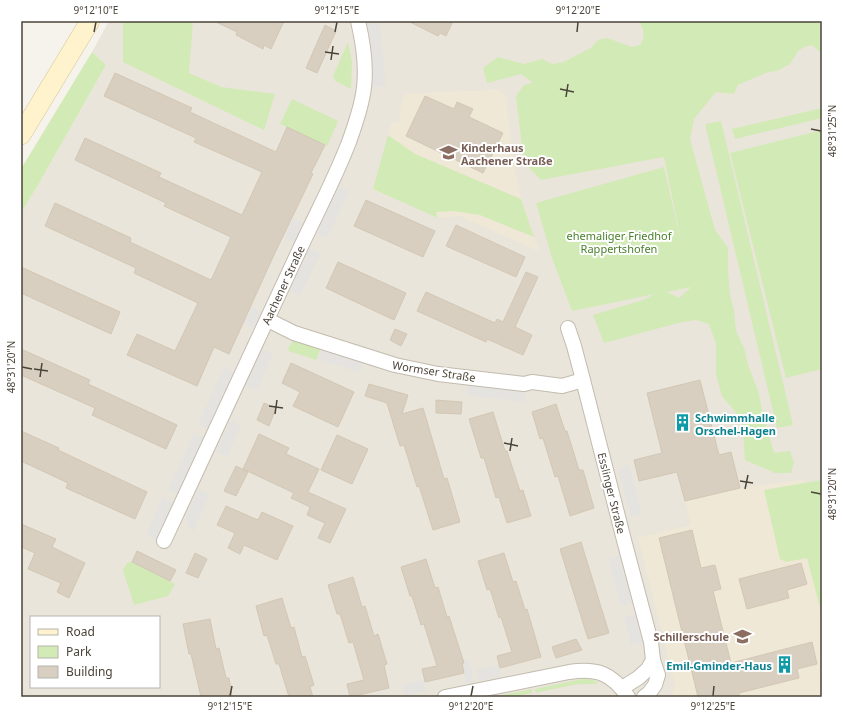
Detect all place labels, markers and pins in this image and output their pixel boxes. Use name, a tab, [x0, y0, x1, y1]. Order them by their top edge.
place label: Kinderhaus Aachener Straße	[461, 140, 553, 168]
school or university icon: Kinderhaus Aachener Straße	[438, 143, 458, 163]
place label: Schwimmhalle Orschel-Hagen	[695, 410, 776, 438]
building icon: Schwimmhalle Orschel-Hagen	[672, 413, 692, 433]
school or university icon: Schillerschule	[732, 626, 752, 646]
place label: Schillerschule	[653, 629, 729, 644]
building icon: Emil-Gminder-Haus	[775, 655, 795, 675]
place label: Emil-Gminder-Haus	[666, 658, 772, 673]

